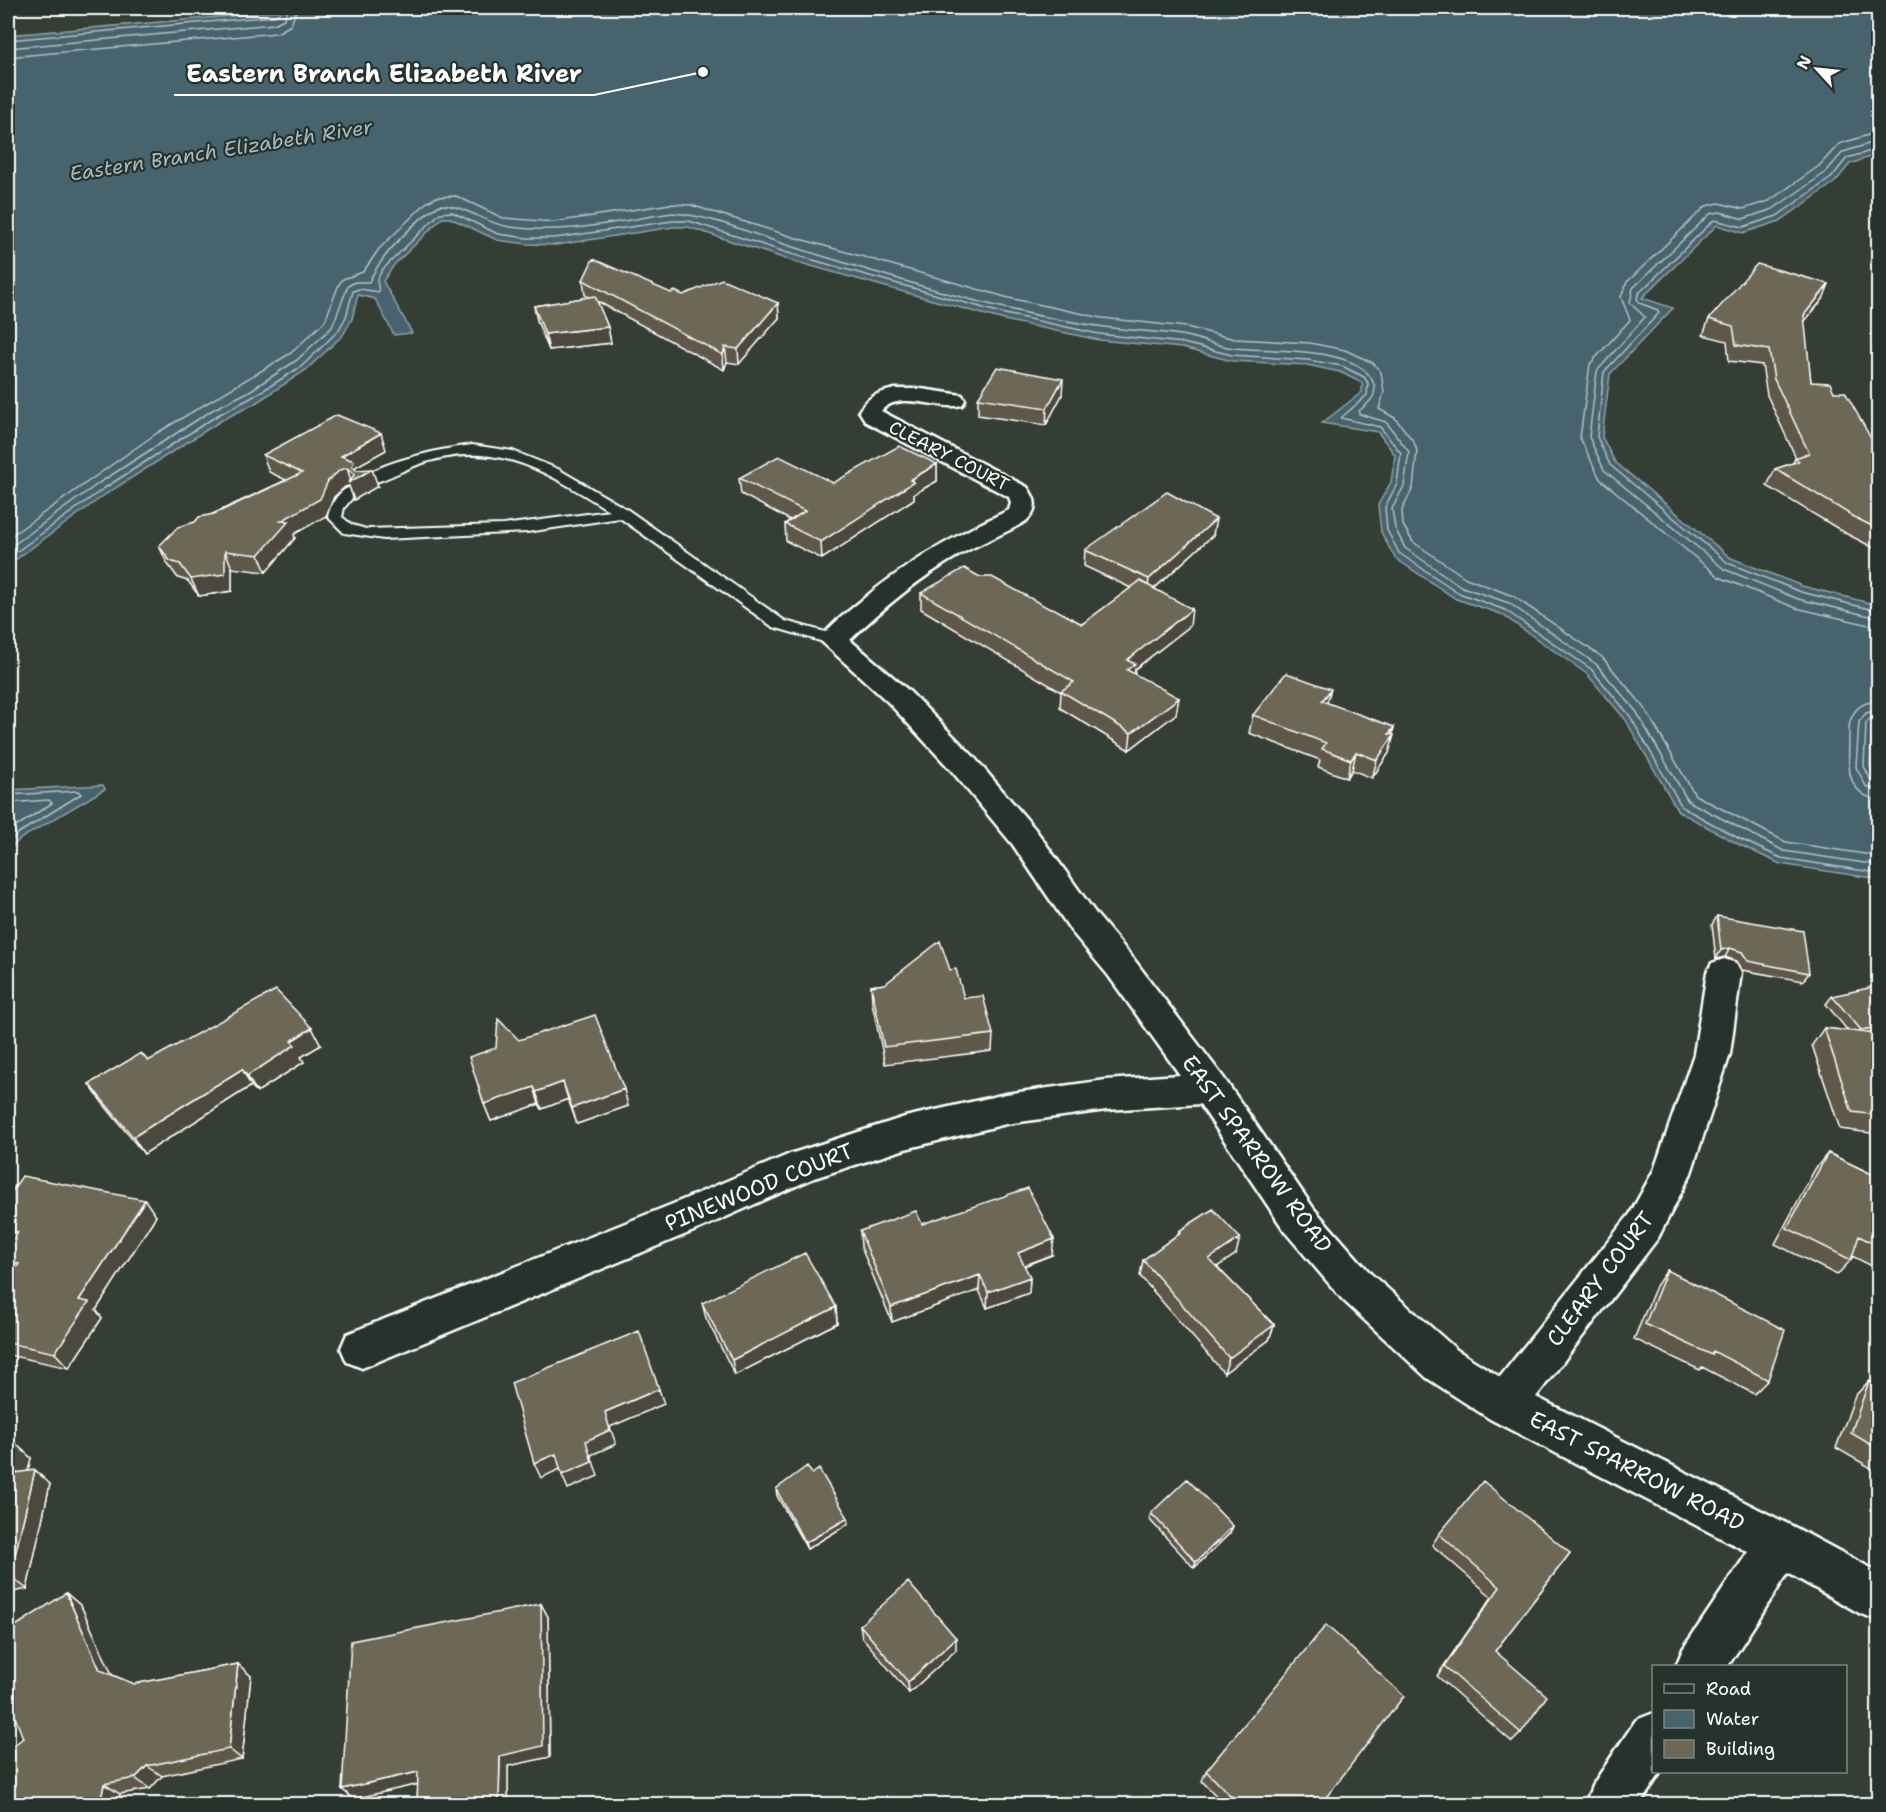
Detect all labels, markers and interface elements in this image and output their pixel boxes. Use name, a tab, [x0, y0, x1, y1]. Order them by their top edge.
north arrow	[1787, 39, 1847, 99]
text: N	[1792, 52, 1816, 73]
callout: Eastern Branch Elizabeth River	[174, 53, 594, 95]
text: Eastern Branch Elizabeth River	[186, 58, 582, 90]
water label: Eastern Branch Elizabeth River	[68, 113, 375, 187]
street label: CLEARY COURT	[885, 415, 1013, 497]
street label: EAST SPARROW ROAD	[1175, 1049, 1339, 1259]
street label: PINEWOOD COURT	[661, 1136, 858, 1238]
street label: CLEARY COURT	[1540, 1205, 1660, 1352]
street label: EAST SPARROW ROAD	[1524, 1404, 1750, 1538]
legend	[1652, 1665, 1847, 1773]
text: Road	[1706, 1677, 1751, 1701]
text: Water	[1706, 1707, 1759, 1731]
text: Building	[1706, 1737, 1775, 1761]

